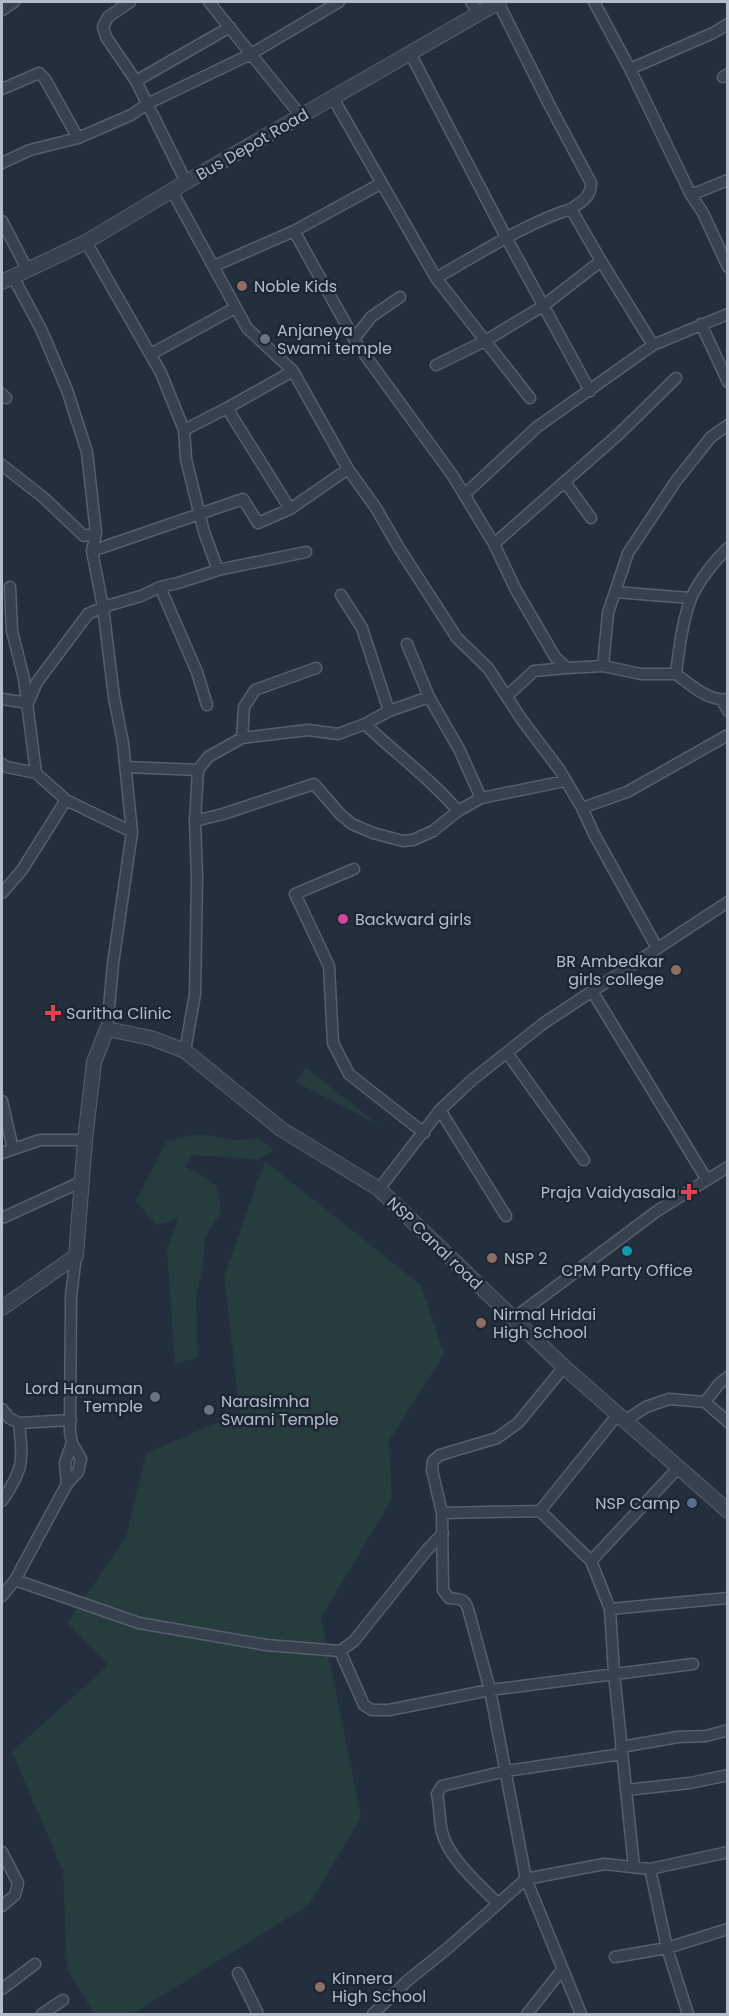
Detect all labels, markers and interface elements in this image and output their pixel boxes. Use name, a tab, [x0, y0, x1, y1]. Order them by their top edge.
street label: Bus Depot Road	[192, 103, 313, 186]
place label: Noble Kids	[254, 275, 337, 298]
marker: Noble Kids	[235, 279, 249, 293]
place label: Anjaneya Swami temple	[277, 319, 392, 360]
marker: Anjaneya Swami temple	[258, 332, 272, 346]
place label: Backward girls	[355, 908, 472, 931]
marker: Backward girls	[336, 912, 350, 926]
place label: BR Ambedkar girls college	[556, 950, 664, 991]
marker: BR Ambedkar girls college	[669, 963, 683, 977]
place label: Saritha Clinic	[66, 1002, 172, 1025]
marker: Saritha Clinic	[44, 1004, 62, 1022]
place label: Praja Vaidyasala	[541, 1181, 676, 1204]
marker: Praja Vaidyasala	[680, 1183, 698, 1201]
street label: NSP Canal road	[382, 1192, 487, 1295]
marker: CPM Party Office	[620, 1244, 634, 1258]
place label: NSP 2	[504, 1247, 547, 1270]
marker: NSP 2	[485, 1251, 499, 1265]
place label: CPM Party Office	[561, 1259, 693, 1282]
place label: Nirmal Hridai High School	[493, 1303, 596, 1344]
marker: Nirmal Hridai High School	[474, 1316, 488, 1330]
place label: Lord Hanuman Temple	[25, 1377, 143, 1418]
marker: Lord Hanuman Temple	[148, 1390, 162, 1404]
place label: Narasimha Swami Temple	[221, 1390, 339, 1431]
marker: Narasimha Swami Temple	[202, 1403, 216, 1417]
place label: NSP Camp	[595, 1492, 680, 1515]
marker: NSP Camp	[685, 1496, 699, 1510]
place label: Kinnera High School	[332, 1967, 426, 2008]
marker: Kinnera High School	[313, 1980, 327, 1994]

